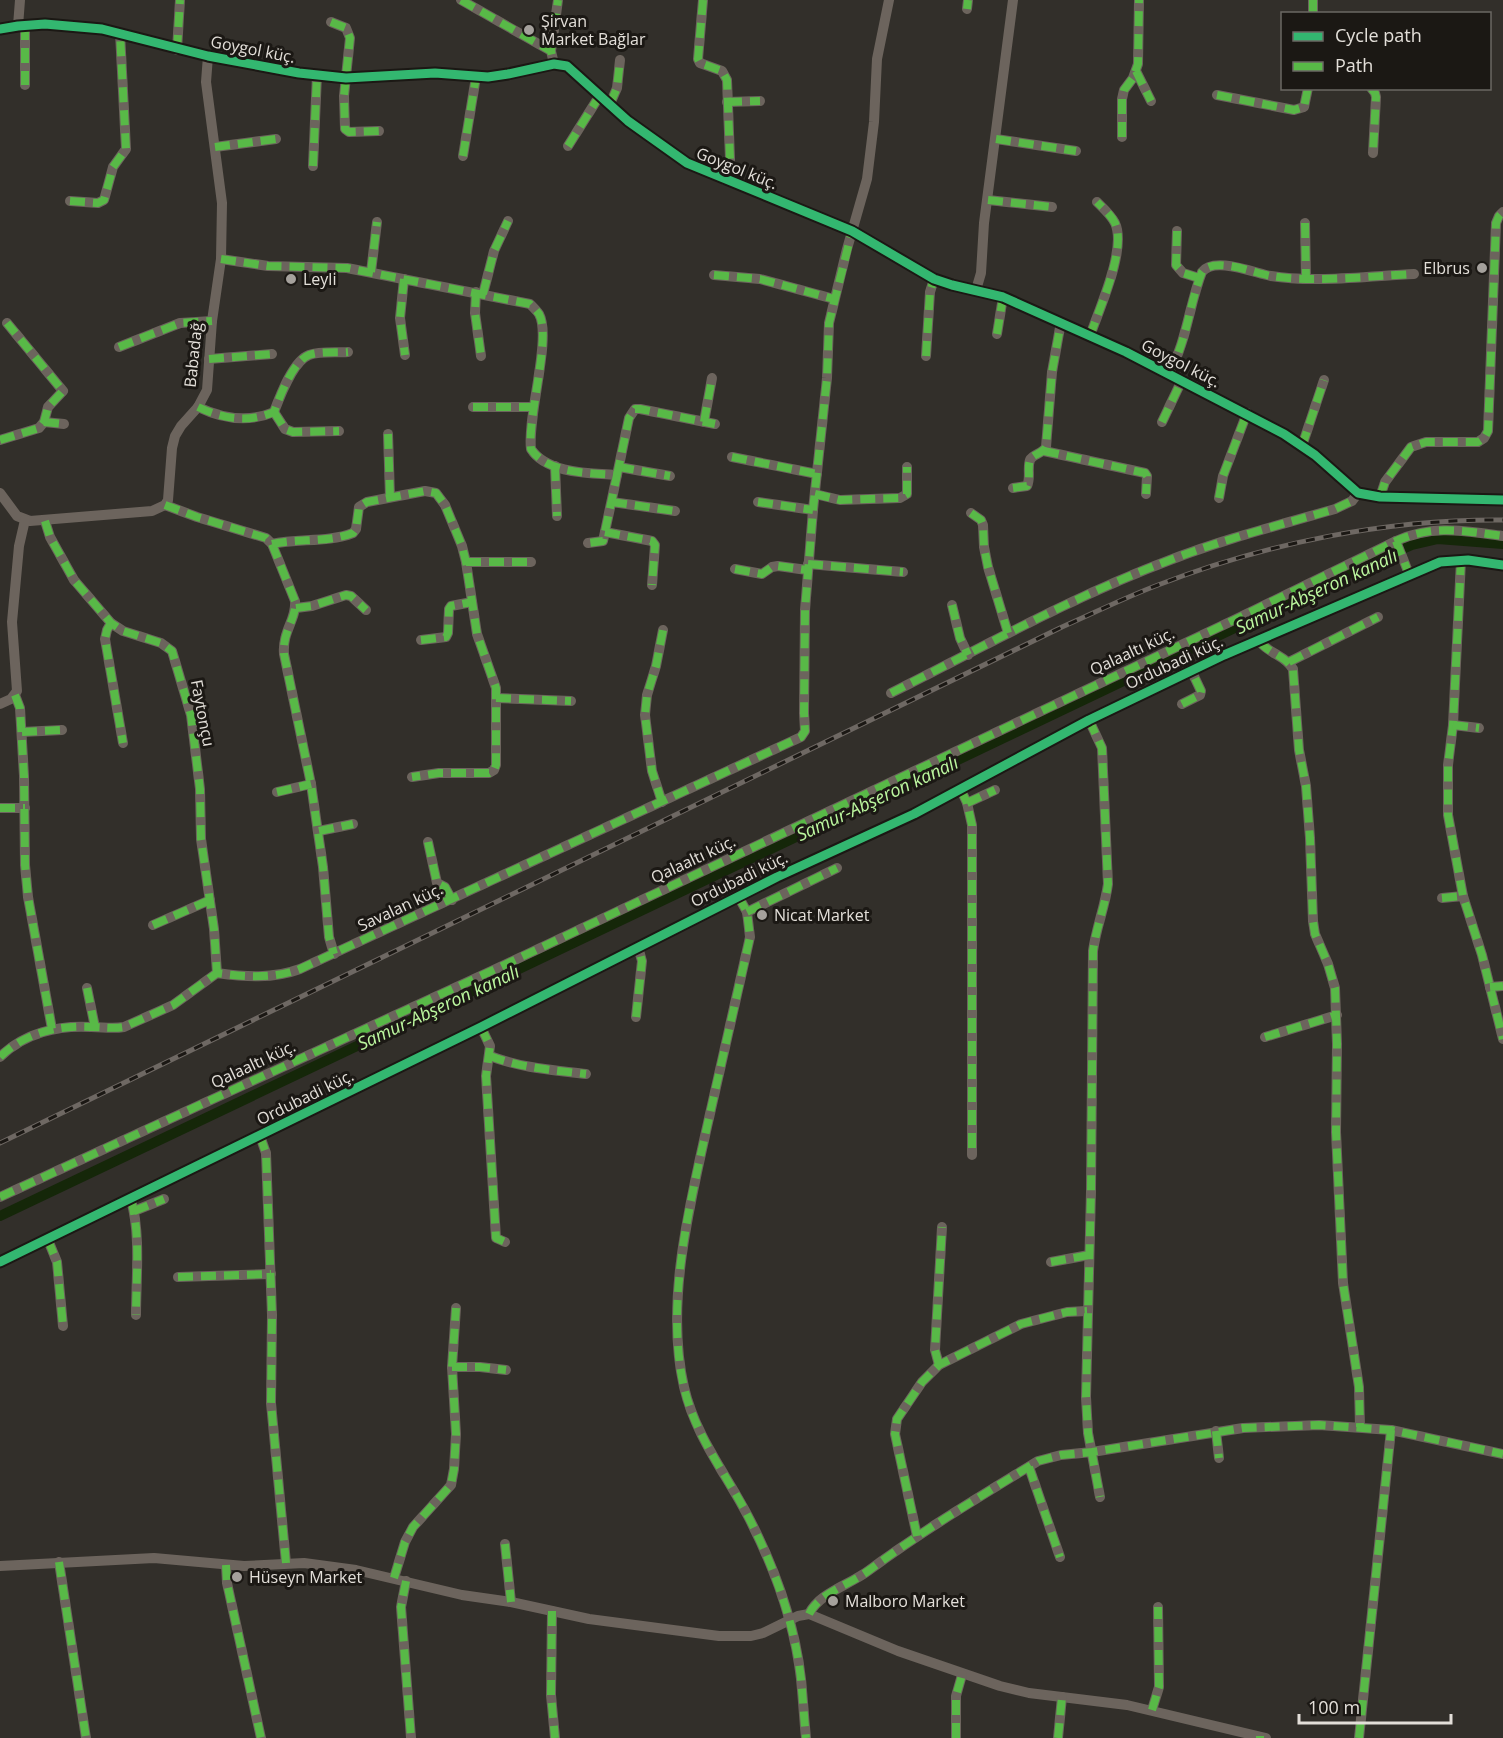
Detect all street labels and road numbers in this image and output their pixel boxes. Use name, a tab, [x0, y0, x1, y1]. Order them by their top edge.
street label: Goygol küç.	[209, 30, 297, 68]
street label: Goygol küç.	[693, 142, 781, 194]
street label: Babadağ	[179, 321, 207, 389]
street label: Goygol küç.	[1138, 334, 1224, 392]
street label: Qalaaltı küç.	[1086, 622, 1178, 680]
street label: Ordubadi küç.	[1122, 630, 1226, 694]
street label: Faytonçu	[186, 678, 220, 748]
street label: Qalaaltı küç.	[647, 830, 739, 888]
street label: Ordubadi küç.	[687, 846, 791, 912]
street label: Savalan küç.	[354, 878, 446, 936]
street label: Qalaaltı küç.	[207, 1035, 299, 1093]
street label: Ordubadi küç.	[253, 1064, 357, 1130]

